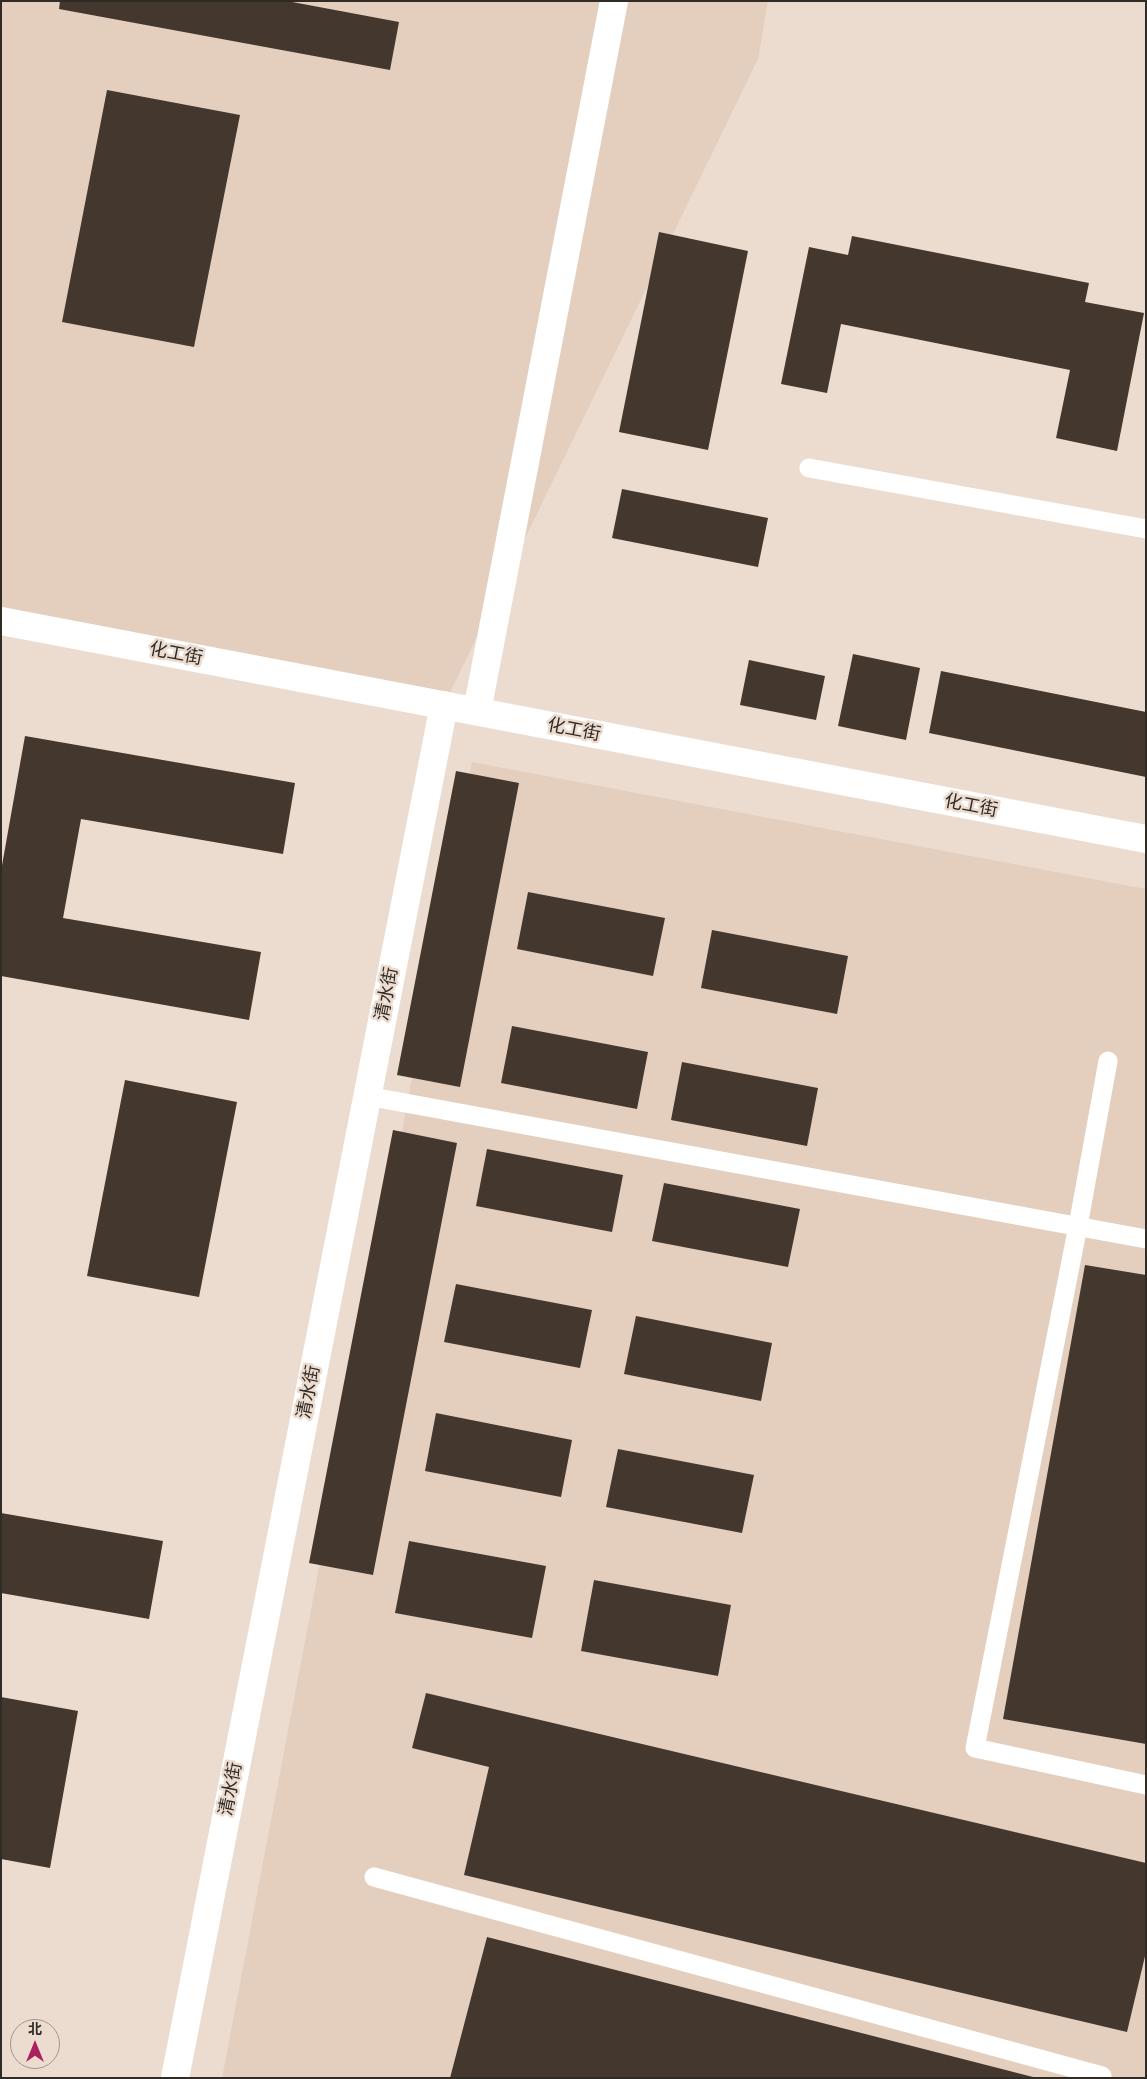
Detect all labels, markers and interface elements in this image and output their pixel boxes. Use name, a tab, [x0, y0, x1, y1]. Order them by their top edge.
street label: 化工街	[147, 638, 205, 670]
street label: 化工街	[545, 714, 603, 746]
street label: 化工街	[942, 790, 1000, 822]
street label: 清水街	[371, 965, 403, 1023]
street label: 清水街	[293, 1363, 325, 1421]
street label: 清水街	[215, 1760, 247, 1818]
north arrow	[10, 2019, 60, 2069]
text: 北	[28, 2021, 42, 2038]

